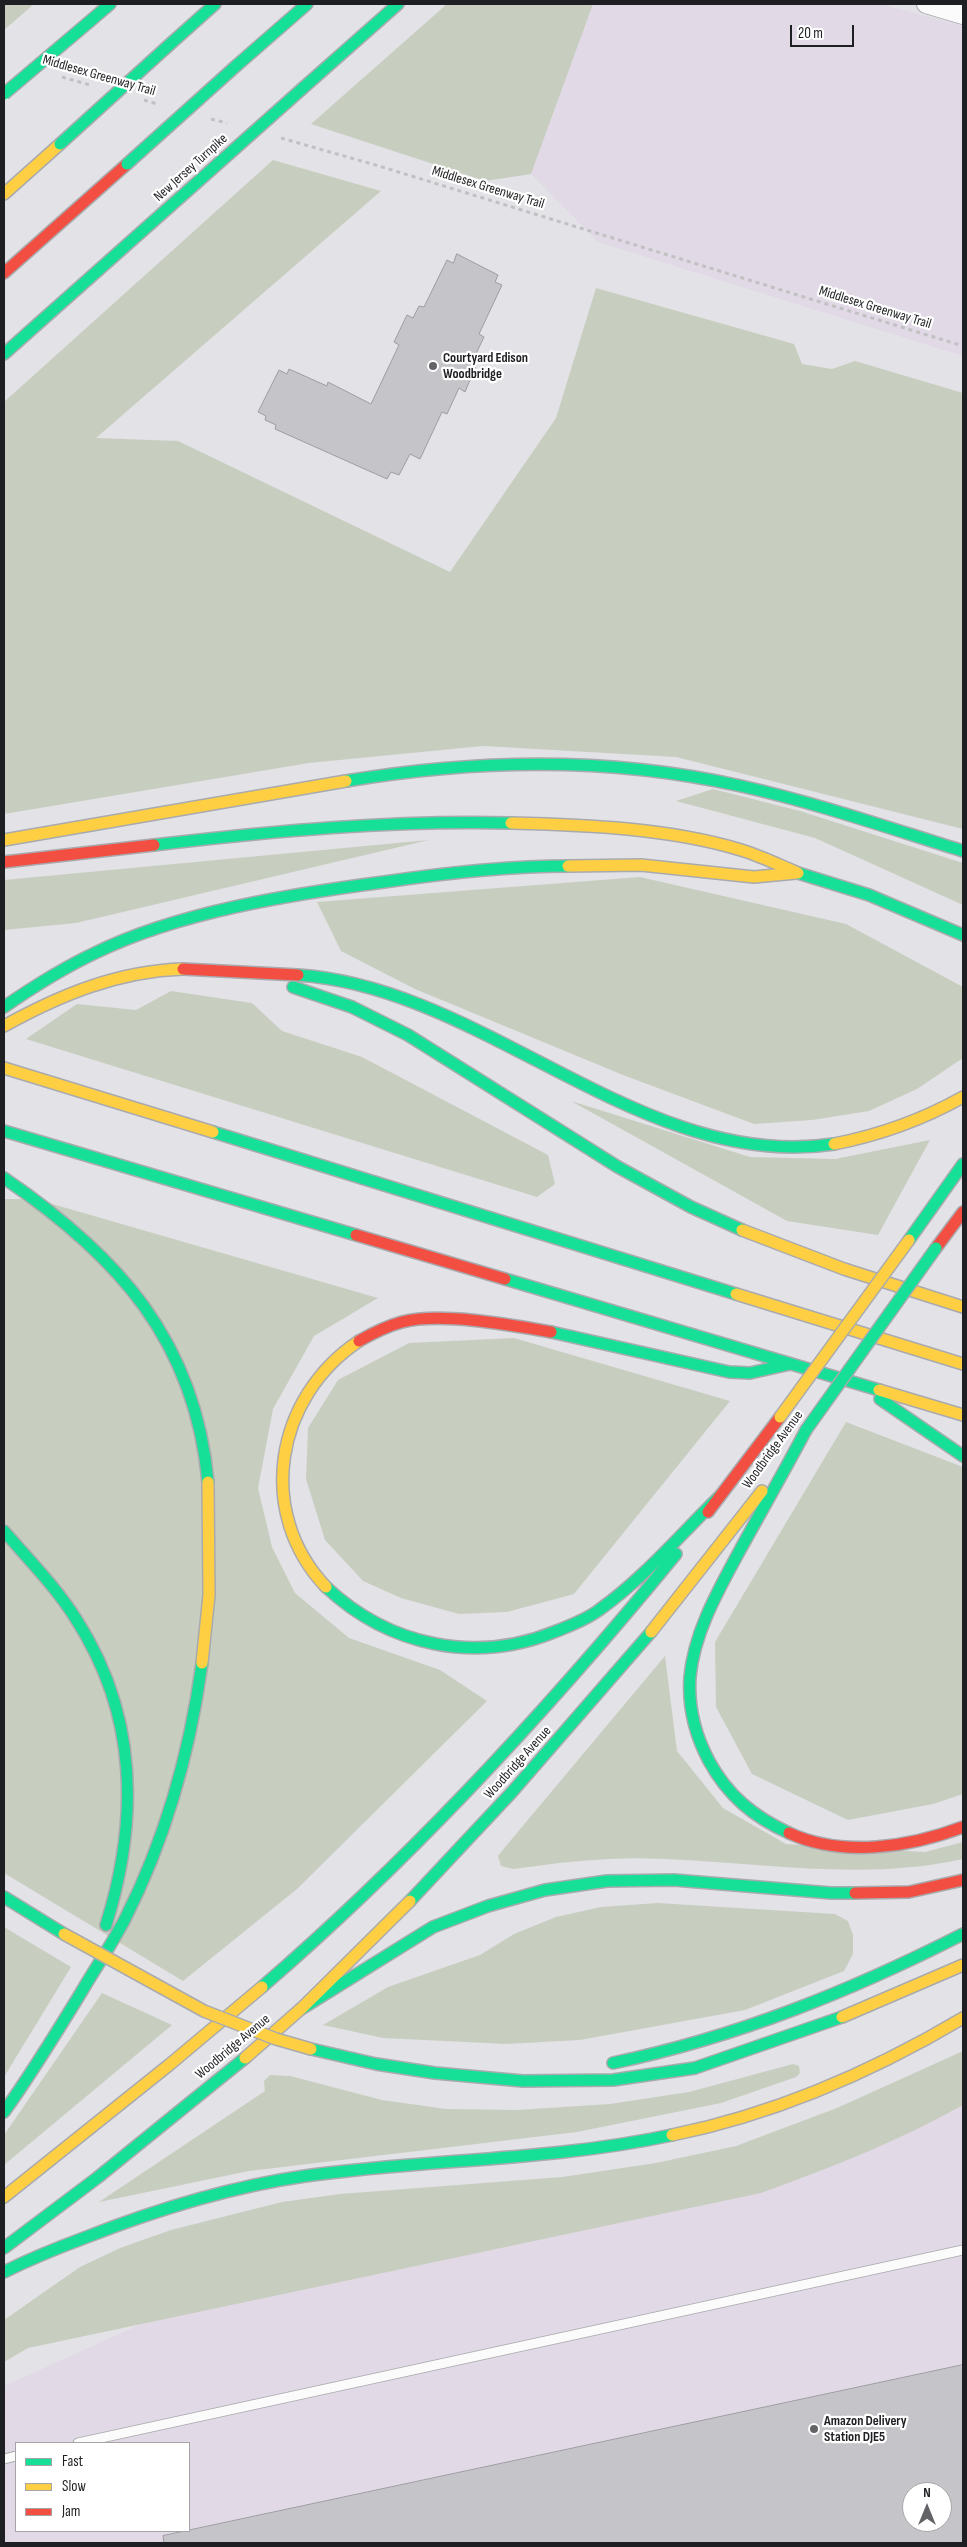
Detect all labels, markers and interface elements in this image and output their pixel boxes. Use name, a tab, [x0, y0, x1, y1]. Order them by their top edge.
scale bar	[792, 15, 856, 47]
text: 20 m	[798, 24, 823, 43]
street label: Middlesex Greenway Trail	[41, 52, 157, 100]
street label: New Jersey Turnpike	[151, 131, 231, 205]
street label: Middlesex Greenway Trail	[430, 163, 546, 213]
street label: Middlesex Greenway Trail	[817, 283, 933, 333]
place label: Courtyard Edison Woodbridge	[443, 350, 528, 382]
marker: Courtyard Edison Woodbridge	[427, 360, 439, 372]
street label: Woodbridge Avenue	[739, 1408, 807, 1492]
street label: Woodbridge Avenue	[481, 1723, 555, 1803]
street label: Woodbridge Avenue	[192, 2011, 274, 2083]
place label: Amazon Delivery Station DJE5	[824, 2413, 907, 2446]
marker: Amazon Delivery Station DJE5	[808, 2423, 820, 2435]
legend	[15, 2442, 190, 2532]
text: Fast	[62, 2452, 83, 2471]
text: Slow	[62, 2477, 86, 2496]
north arrow	[902, 2482, 952, 2532]
text: N	[923, 2484, 931, 2501]
text: Jam	[62, 2502, 80, 2521]

